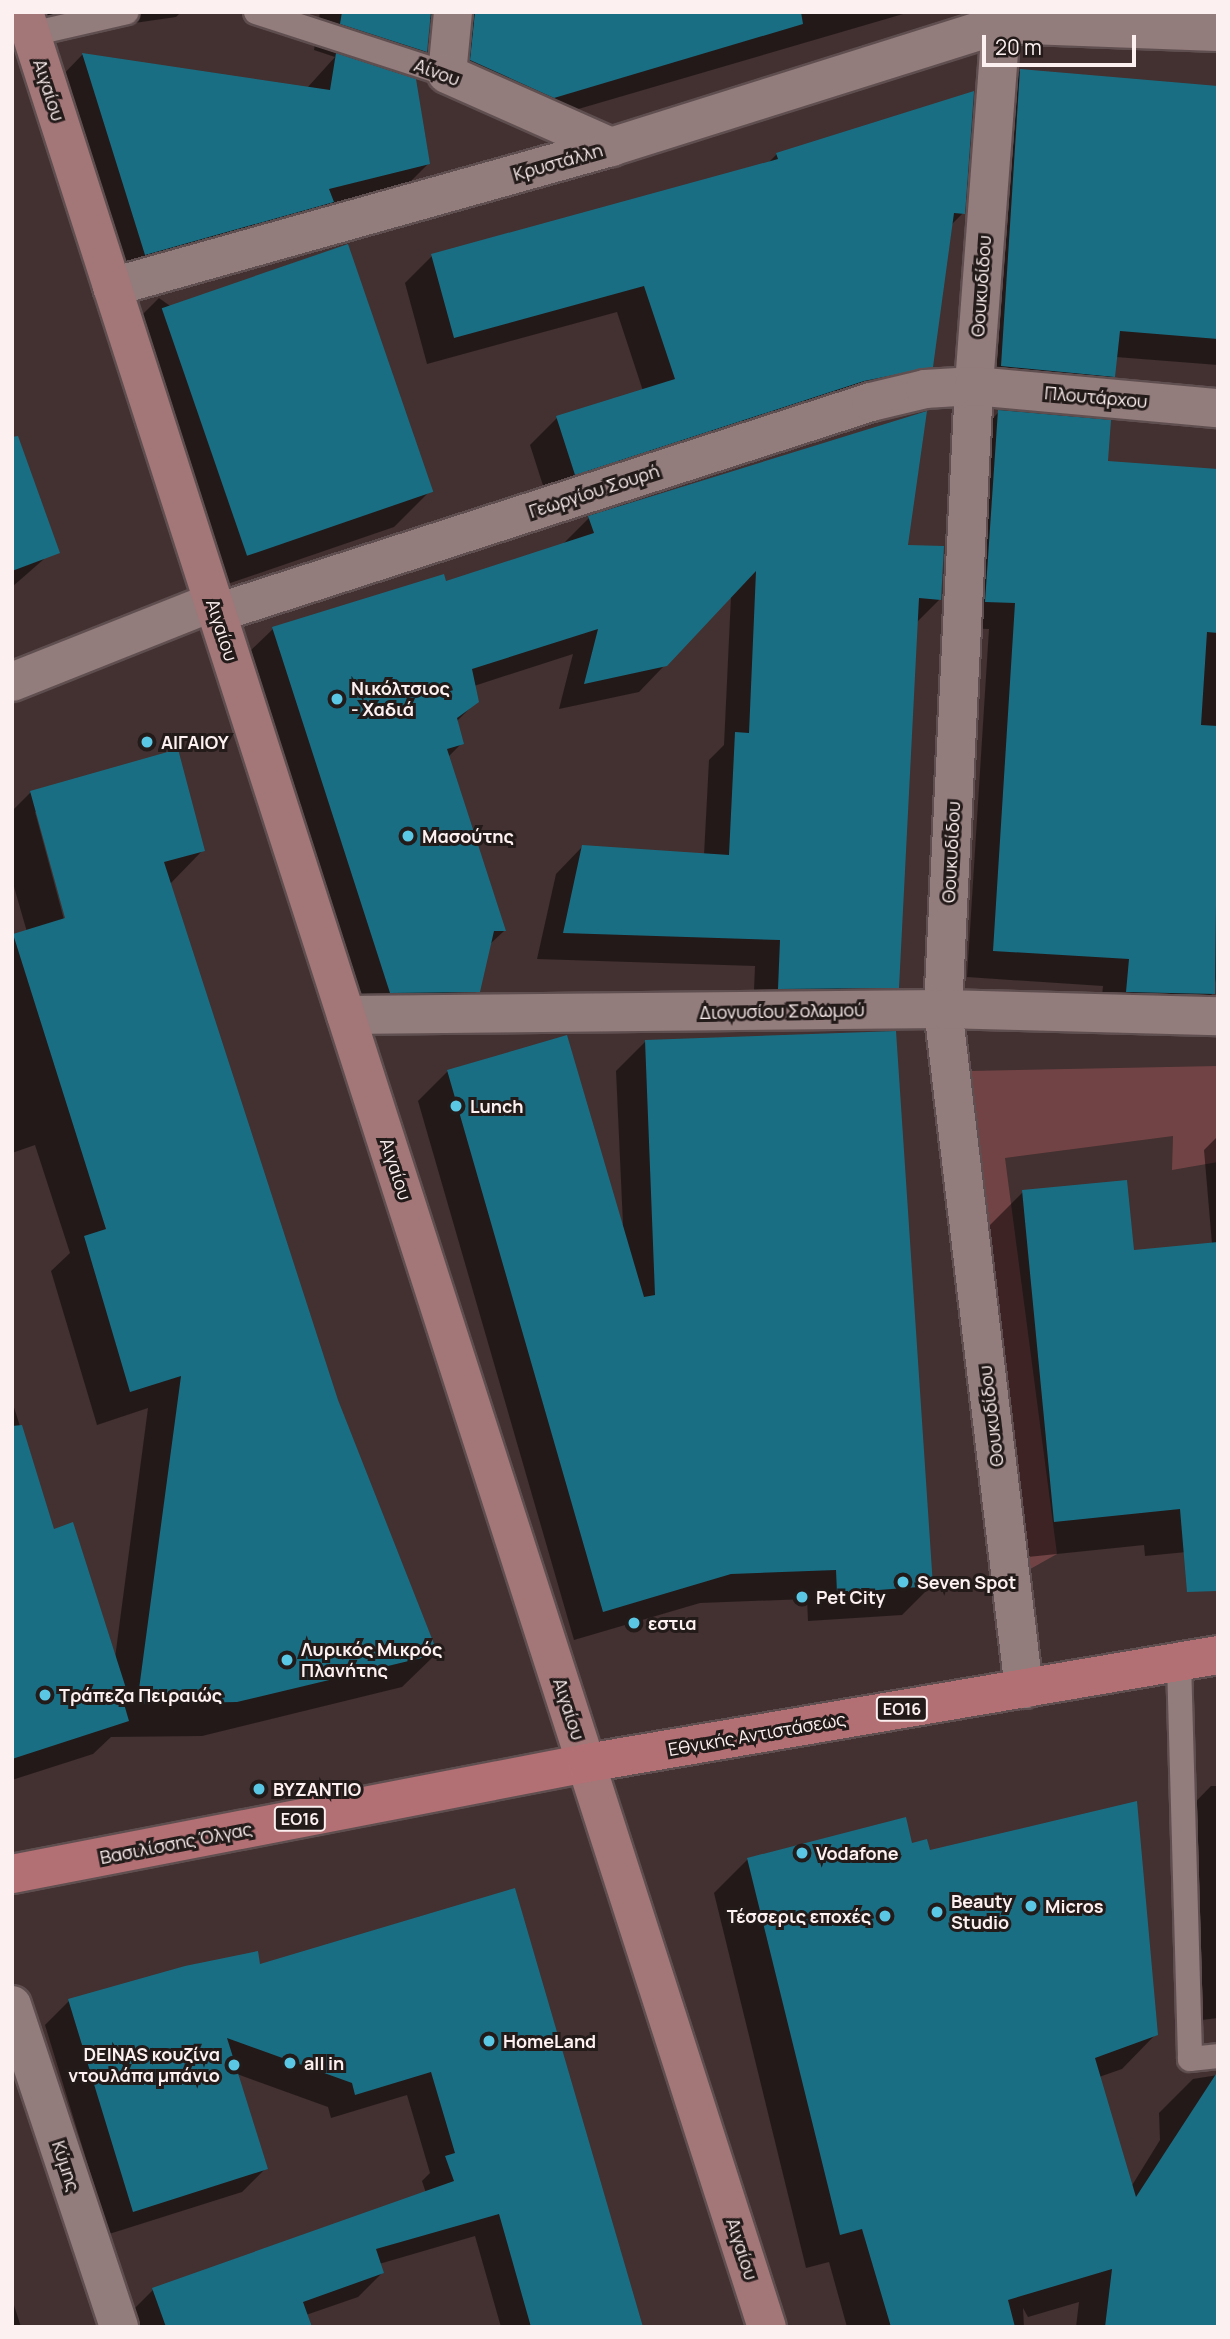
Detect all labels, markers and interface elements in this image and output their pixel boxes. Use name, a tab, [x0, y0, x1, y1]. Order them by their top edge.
scale bar	[985, 21, 1139, 65]
text: 20 m	[995, 33, 1042, 61]
street label: Αίνου	[411, 54, 463, 90]
street label: Αιγαίου	[29, 56, 69, 124]
street label: Κρυστάλλη	[511, 139, 605, 185]
street label: Θουκυδίδου	[967, 235, 995, 337]
street label: Πλουτάρχου	[1044, 382, 1148, 412]
street label: Γεωργίου Σουρή	[526, 460, 662, 522]
street label: Αιγαίου	[202, 596, 242, 664]
place label: Νικόλτσιος - Χαδιά	[351, 678, 450, 720]
marker: Νικόλτσιος - Χαδιά	[329, 691, 345, 707]
place label: ΑΙΓΑΙΟΥ	[161, 731, 229, 753]
marker: ΑΙΓΑΙΟΥ	[139, 734, 155, 750]
street label: Θουκυδίδου	[938, 801, 964, 903]
place label: Μασούτης	[422, 825, 514, 847]
marker: Μασούτης	[400, 828, 416, 844]
street label: Διονυσίου Σολωμού	[699, 999, 865, 1023]
place label: Lunch	[470, 1095, 524, 1117]
marker: Lunch	[448, 1098, 464, 1114]
street label: Αιγαίου	[376, 1135, 416, 1203]
street label: Θουκυδίδου	[974, 1364, 1008, 1468]
place label: Seven Spot	[917, 1571, 1016, 1593]
marker: Seven Spot	[895, 1574, 911, 1590]
place label: Pet City	[816, 1586, 886, 1608]
marker: Pet City	[794, 1589, 810, 1605]
place label: εστια	[648, 1612, 697, 1634]
marker: εστια	[626, 1615, 642, 1631]
place label: Λυρικός Μικρός Πλανήτης	[301, 1639, 442, 1682]
marker: Λυρικός Μικρός Πλανήτης	[279, 1652, 295, 1668]
street label: Αιγαίου	[549, 1675, 589, 1743]
place label: Τράπεζα Πειραιώς	[59, 1684, 222, 1706]
marker: Τράπεζα Πειραιώς	[37, 1687, 53, 1703]
road number: ΕΟ16	[876, 1696, 928, 1722]
street label: Εθνικής Αντιστάσεως	[666, 1708, 848, 1760]
place label: ΒΥΖΑΝΤΙΟ	[273, 1778, 361, 1800]
marker: ΒΥΖΑΝΤΙΟ	[251, 1781, 267, 1797]
road number: ΕΟ16	[274, 1806, 326, 1831]
street label: Βασιλίσσης Όλγας	[98, 1818, 254, 1868]
place label: Vodafone	[816, 1842, 899, 1864]
marker: Vodafone	[794, 1845, 810, 1861]
place label: Beauty Studio	[951, 1891, 1012, 1934]
place label: Micros	[1045, 1895, 1103, 1917]
marker: Micros	[1023, 1898, 1039, 1914]
marker: Beauty Studio	[929, 1904, 945, 1920]
place label: Τέσσερις εποχές	[727, 1905, 871, 1927]
marker: Τέσσερις εποχές	[877, 1908, 893, 1924]
place label: HomeLand	[503, 2030, 596, 2052]
marker: HomeLand	[481, 2033, 497, 2049]
place label: DEINAS κουζίνα ντουλάπα μπάνιο	[68, 2044, 220, 2086]
place label: all in	[304, 2052, 344, 2074]
marker: all in	[282, 2055, 298, 2071]
marker: DEINAS κουζίνα ντουλάπα μπάνιο	[226, 2057, 242, 2073]
street label: Κύμης	[48, 2138, 84, 2194]
street label: Αιγαίου	[722, 2215, 762, 2283]

